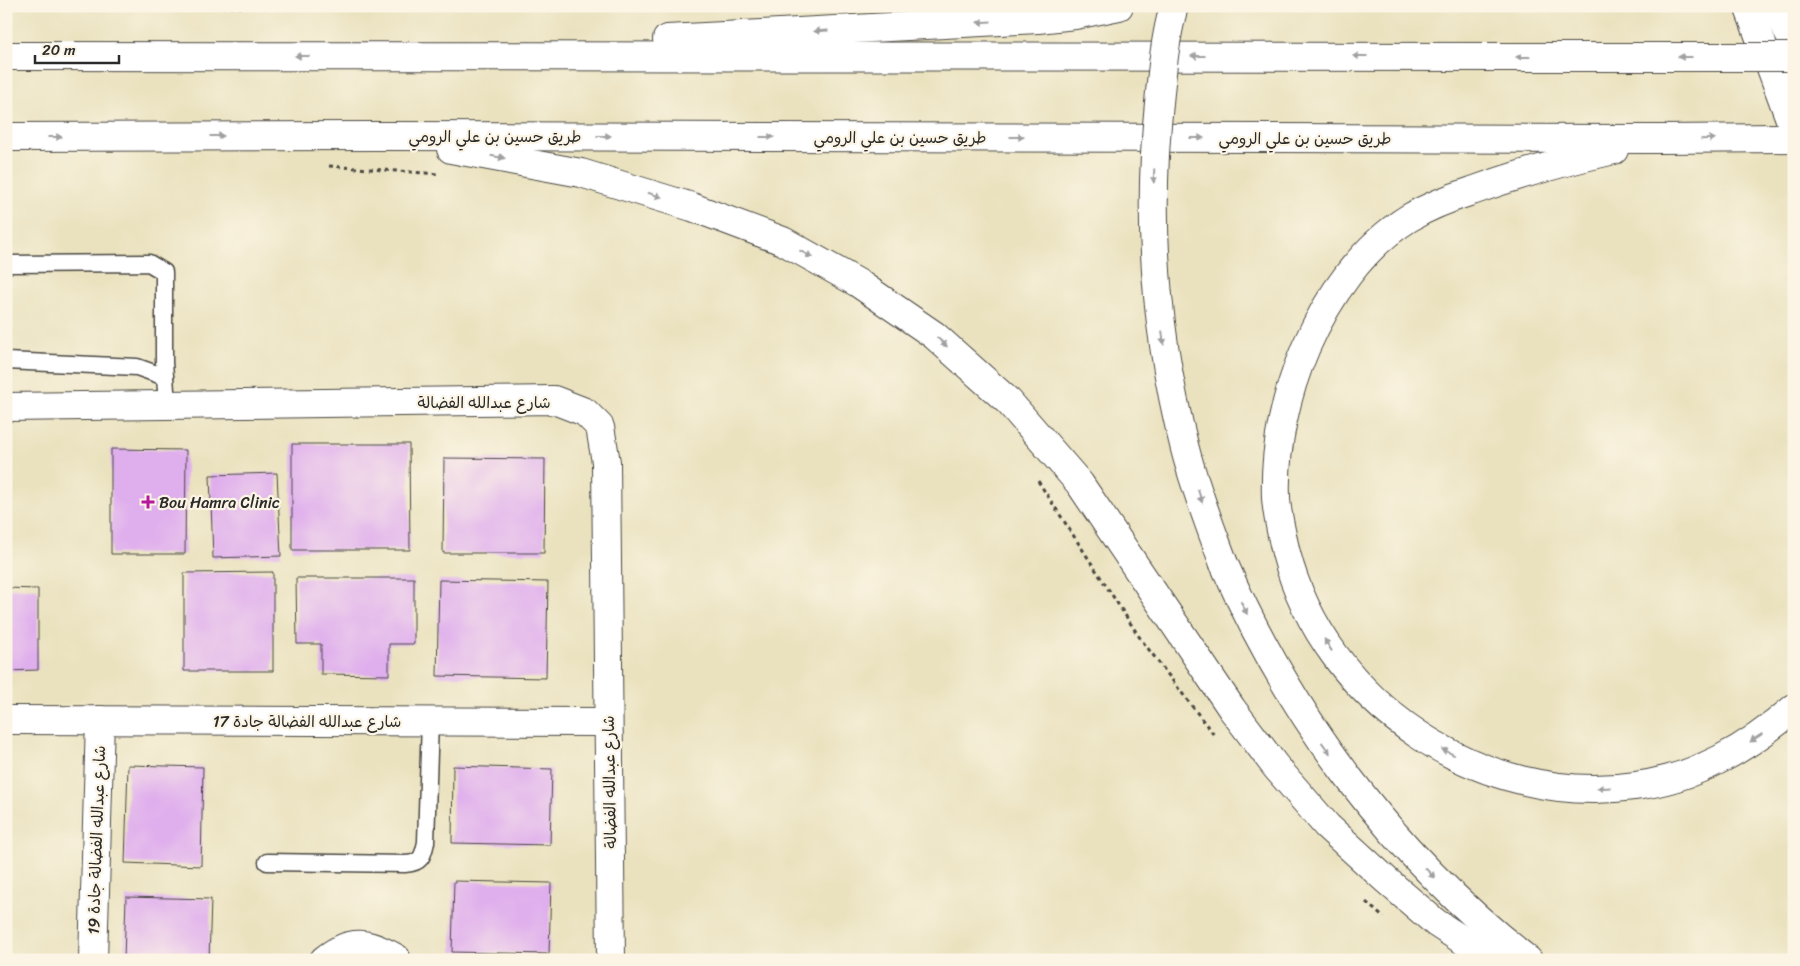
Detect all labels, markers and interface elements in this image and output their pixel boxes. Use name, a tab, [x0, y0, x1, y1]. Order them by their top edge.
one-way arrow	[975, 18, 991, 26]
one-way arrow	[813, 27, 829, 35]
scale bar	[35, 32, 119, 64]
text: 20 m	[42, 37, 76, 63]
one-way arrow	[293, 52, 309, 60]
one-way arrow	[1190, 52, 1206, 60]
one-way arrow	[1352, 52, 1368, 60]
one-way arrow	[1515, 53, 1531, 61]
one-way arrow	[1677, 53, 1693, 61]
street label: طريق حسين بن علي الرومي	[409, 122, 581, 151]
street label: طريق حسين بن علي الرومي	[814, 123, 986, 152]
street label: طريق حسين بن علي الرومي	[1219, 124, 1391, 153]
one-way arrow	[47, 132, 63, 140]
one-way arrow	[210, 132, 226, 140]
one-way arrow	[597, 132, 613, 140]
one-way arrow	[759, 133, 775, 141]
one-way arrow	[1009, 133, 1025, 141]
one-way arrow	[1189, 134, 1205, 142]
one-way arrow	[1700, 135, 1716, 143]
one-way arrow	[490, 154, 506, 162]
one-way arrow	[1150, 168, 1158, 184]
one-way arrow	[648, 192, 663, 200]
one-way arrow	[800, 250, 813, 259]
one-way arrow	[1159, 330, 1167, 346]
one-way arrow	[936, 337, 949, 348]
street label: شارع عبدالله الفضالة	[417, 388, 551, 417]
place label: Bou Hamra Clinic	[159, 488, 280, 517]
one-way arrow	[1196, 489, 1204, 504]
marker: Bou Hamra Clinic	[141, 495, 155, 509]
one-way arrow	[1240, 601, 1248, 615]
one-way arrow	[1323, 639, 1332, 652]
street label: شارع عبدالله الفضالة جادة 17	[213, 707, 401, 736]
street label: شارع عبدالله الفضالة	[594, 715, 625, 849]
one-way arrow	[1749, 734, 1763, 743]
one-way arrow	[1321, 741, 1332, 754]
street label: شارع عبدالله الفضالة جادة 19	[79, 745, 114, 935]
one-way arrow	[1440, 748, 1455, 756]
one-way arrow	[1596, 785, 1612, 793]
one-way arrow	[1424, 867, 1436, 879]

